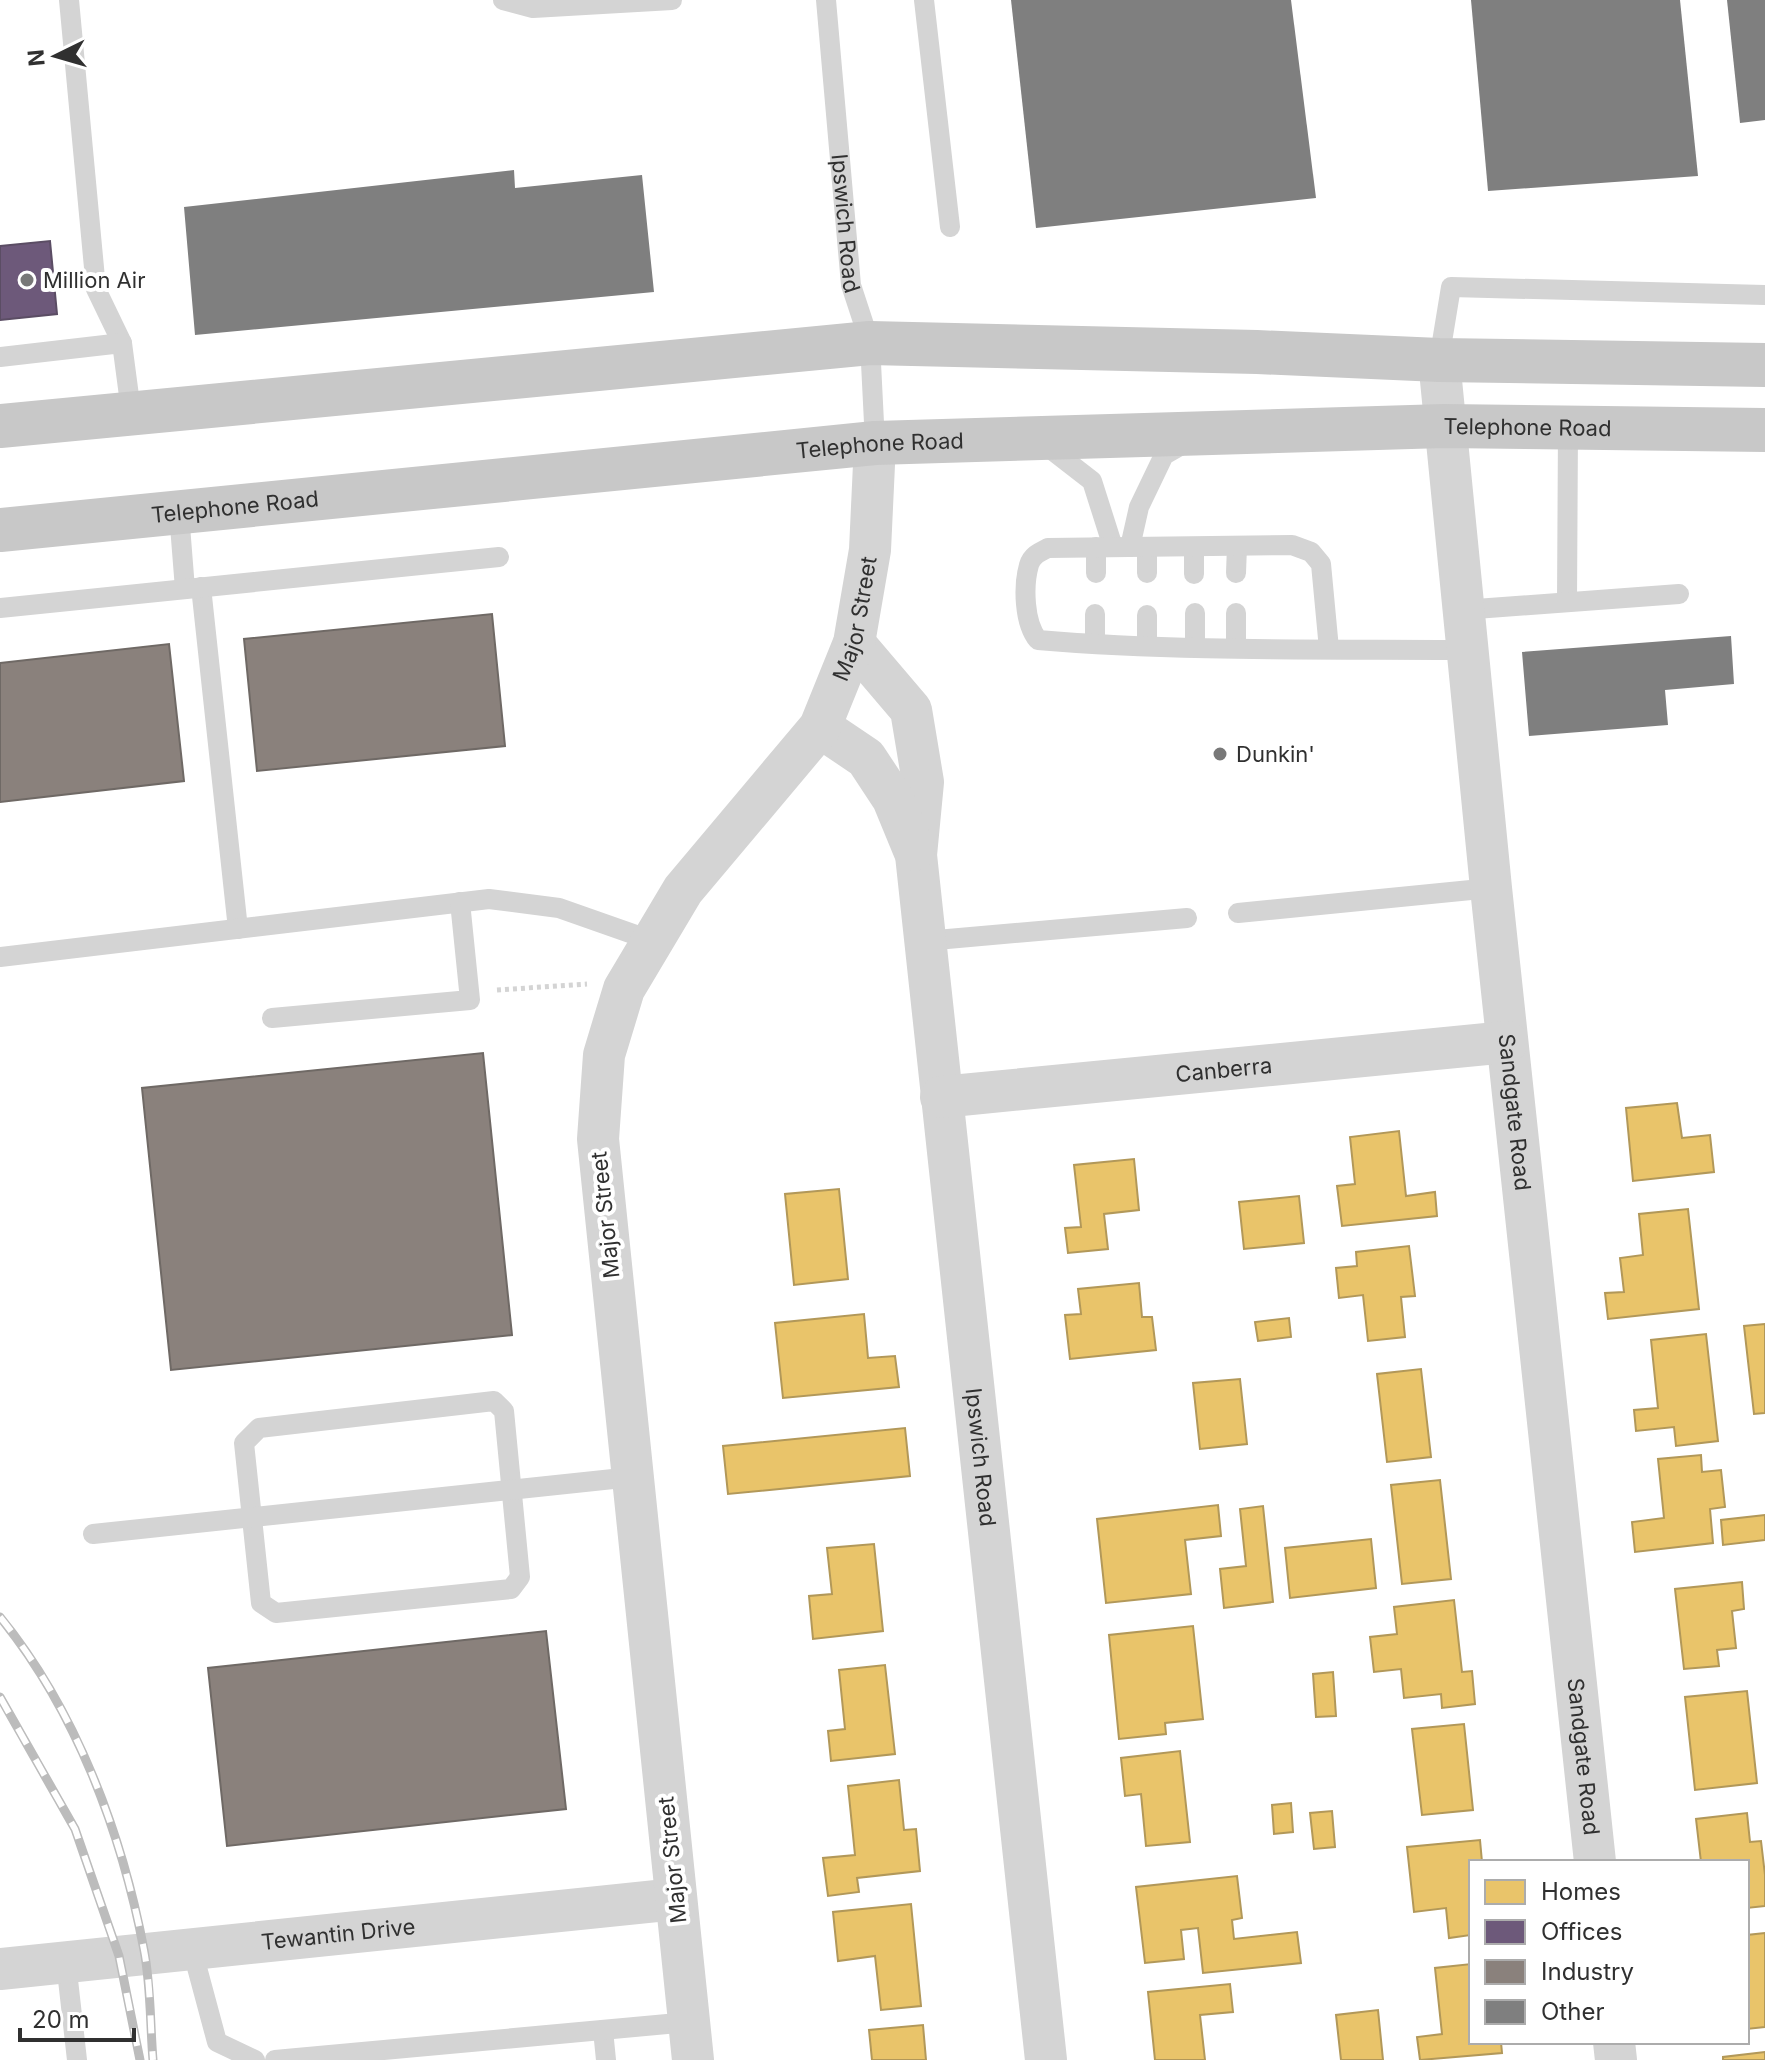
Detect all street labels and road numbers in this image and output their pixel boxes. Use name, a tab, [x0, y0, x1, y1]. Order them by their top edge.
street label: Ipswich Road	[827, 153, 866, 296]
street label: Telephone Road	[1443, 413, 1612, 441]
street label: Telephone Road	[795, 427, 964, 464]
street label: Telephone Road	[150, 485, 320, 528]
street label: Major Street	[827, 554, 882, 685]
street label: Sandgate Road	[1494, 1032, 1536, 1192]
street label: Canberra	[1174, 1052, 1273, 1087]
street label: Major Street	[585, 1150, 625, 1280]
street label: Ipswich Road	[961, 1387, 1001, 1528]
street label: Sandgate Road	[1562, 1677, 1605, 1836]
street label: Major Street	[652, 1795, 692, 1925]
street label: Tewantin Drive	[260, 1913, 416, 1955]

